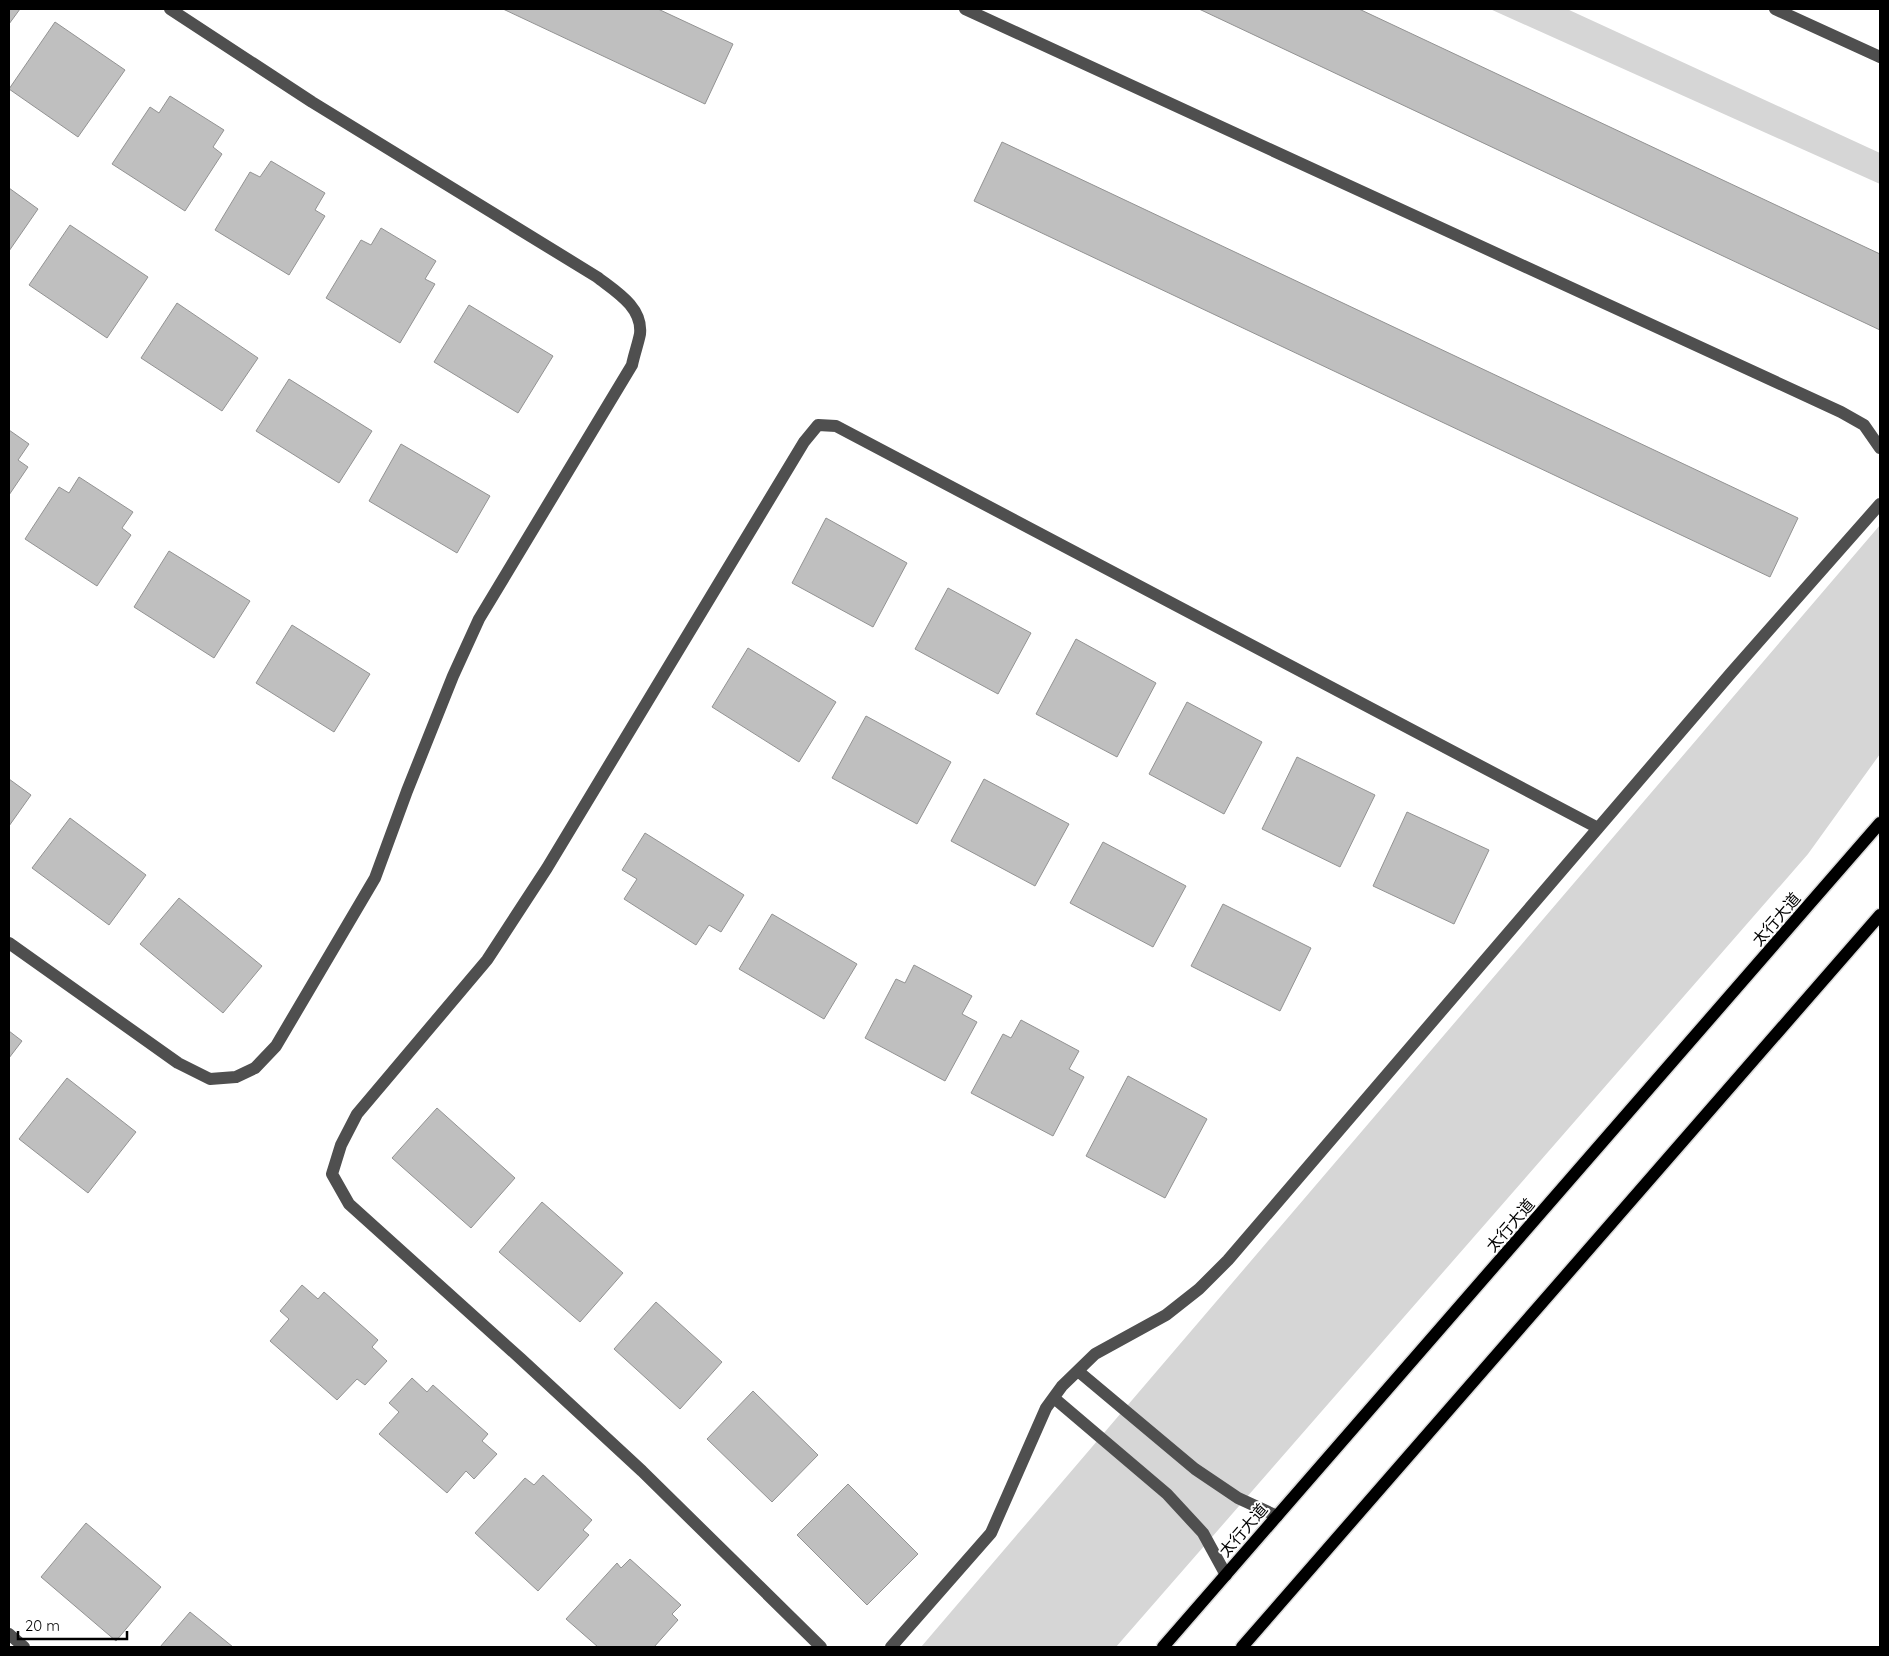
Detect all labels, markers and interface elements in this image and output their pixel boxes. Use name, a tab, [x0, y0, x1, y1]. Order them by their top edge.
street label: 太行大道	[1747, 888, 1805, 950]
street label: 太行大道	[1481, 1194, 1539, 1256]
street label: 太行大道	[1214, 1499, 1272, 1561]
scale bar	[18, 1608, 126, 1640]
text: 20 m	[25, 1616, 60, 1635]

